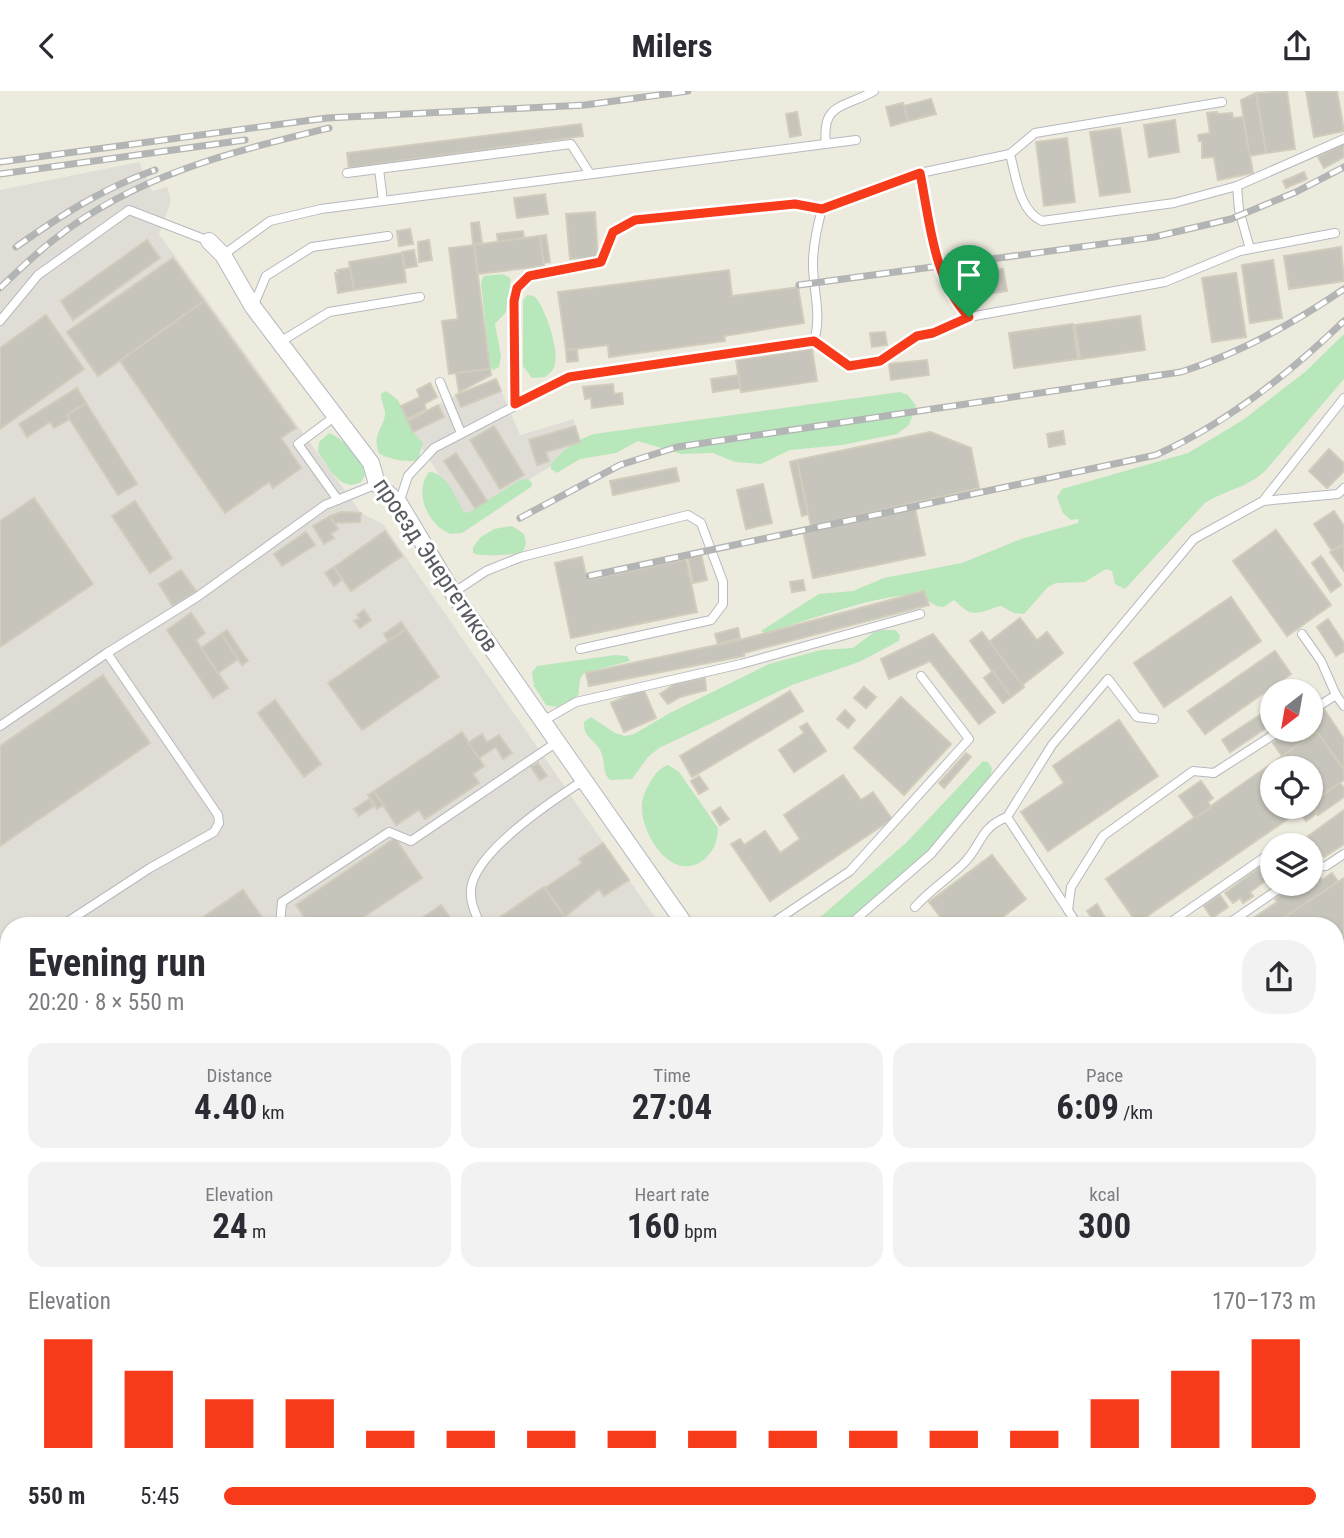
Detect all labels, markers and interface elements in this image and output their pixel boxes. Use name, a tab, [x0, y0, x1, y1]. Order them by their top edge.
icon: back	[28, 27, 66, 65]
text: Milers	[632, 27, 712, 65]
icon: share	[1278, 27, 1316, 65]
pin	[939, 245, 999, 317]
icon: arrive	[950, 256, 988, 294]
street label: проезд Энергетиков	[367, 473, 505, 657]
north arrow	[1260, 679, 1323, 742]
map controls	[1260, 679, 1323, 896]
button: locate	[1260, 756, 1323, 819]
button: layers	[1260, 833, 1323, 896]
button: share	[1242, 940, 1316, 1014]
text: Evening run	[28, 941, 206, 985]
text: 20:20 · 8 × 550 m	[28, 989, 184, 1016]
text: Distance	[207, 1064, 272, 1087]
text: Time	[653, 1064, 691, 1087]
text: Pace	[1086, 1064, 1123, 1087]
text: 4.40	[194, 1087, 257, 1128]
text: 27:04	[632, 1087, 712, 1128]
text: 6:09	[1056, 1087, 1119, 1128]
text: km	[257, 1101, 285, 1124]
text: /km	[1119, 1101, 1153, 1124]
text: Elevation	[205, 1183, 274, 1206]
text: Heart rate	[634, 1183, 710, 1206]
text: kcal	[1089, 1183, 1120, 1206]
text: 24	[212, 1206, 248, 1247]
text: 160	[627, 1206, 680, 1247]
text: 300	[1078, 1206, 1131, 1247]
text: m	[248, 1220, 266, 1243]
text: bpm	[680, 1220, 717, 1243]
text: Elevation	[28, 1288, 111, 1315]
text: 170–173 m	[1212, 1288, 1316, 1315]
text: 550 m	[28, 1483, 85, 1510]
text: 5:45	[140, 1483, 179, 1510]

